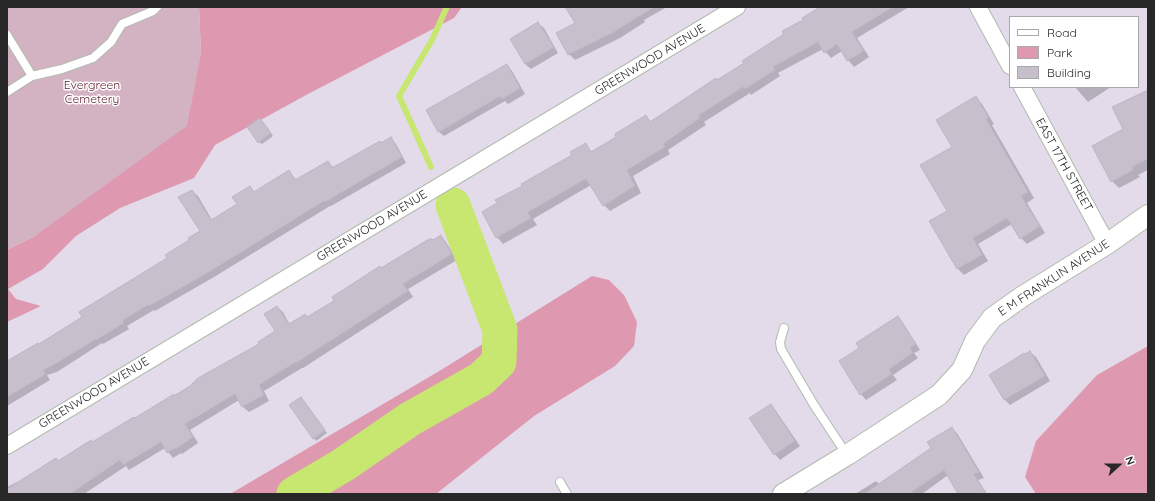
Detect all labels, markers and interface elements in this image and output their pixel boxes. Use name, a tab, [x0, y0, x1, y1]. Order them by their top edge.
legend	[1009, 16, 1139, 88]
street label: GREENWOOD AVENUE	[592, 21, 708, 99]
text: Road	[1047, 25, 1077, 40]
text: Park	[1047, 45, 1072, 60]
text: Building	[1047, 65, 1091, 80]
park label: Evergreen Cemetery	[64, 78, 120, 106]
street label: EAST 17TH STREET	[1032, 116, 1096, 214]
street label: GREENWOOD AVENUE	[314, 187, 430, 265]
street label: E M FRANKLIN AVENUE	[996, 237, 1112, 319]
street label: GREENWOOD AVENUE	[36, 354, 152, 432]
north arrow	[1099, 445, 1139, 485]
text: N	[1122, 454, 1138, 467]

